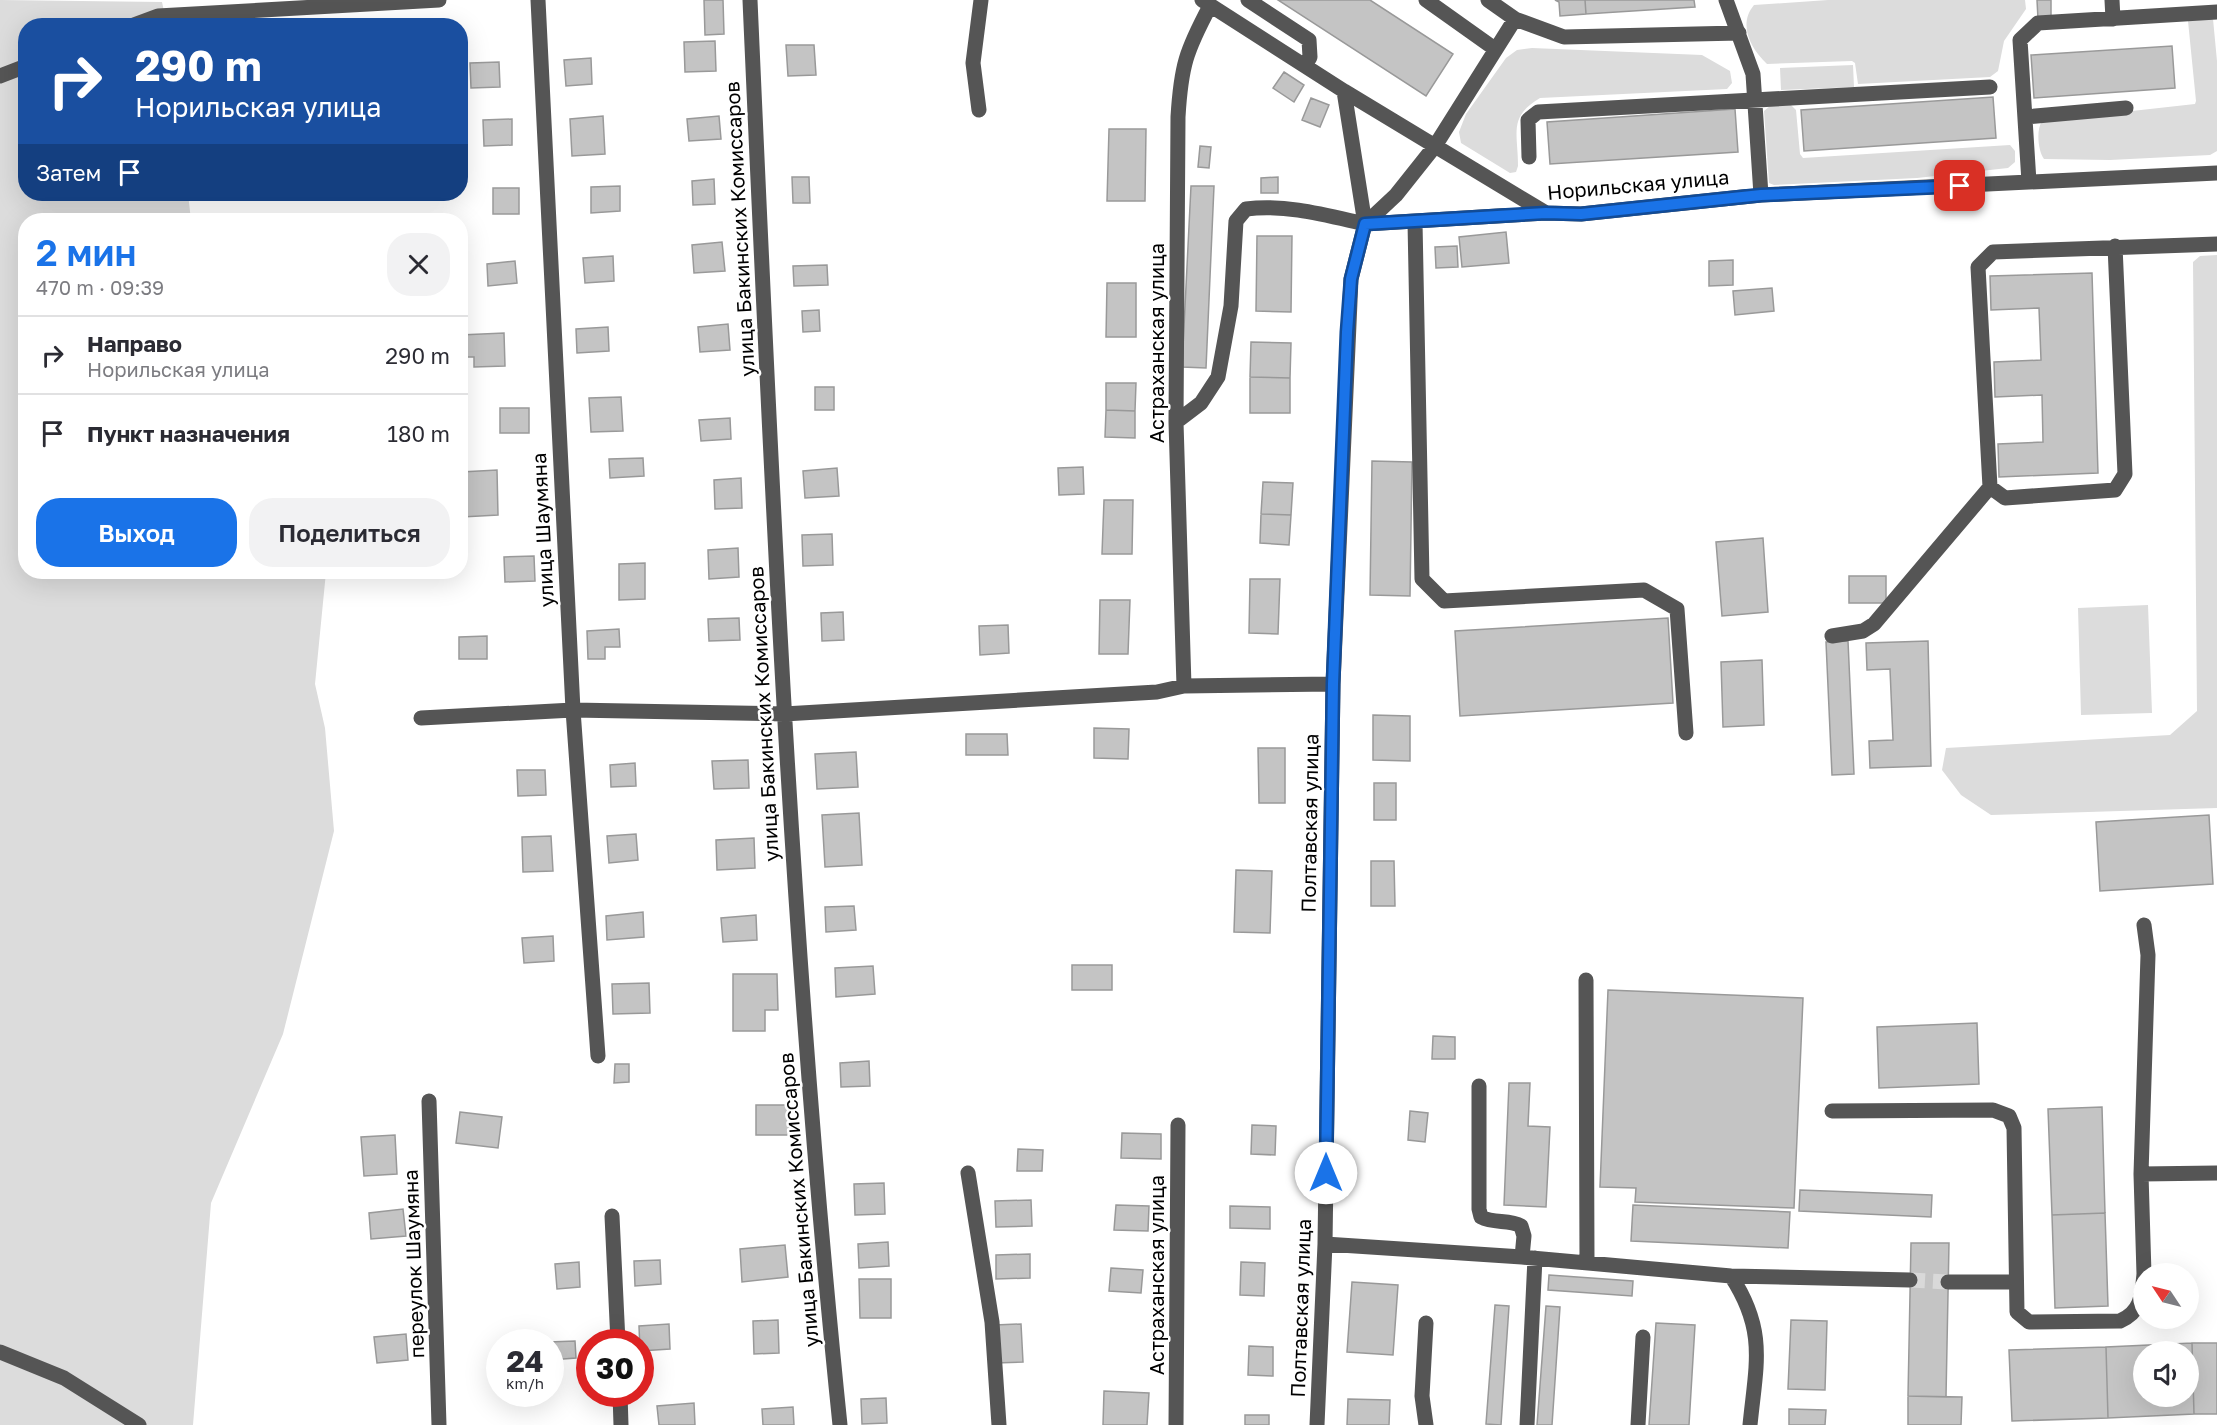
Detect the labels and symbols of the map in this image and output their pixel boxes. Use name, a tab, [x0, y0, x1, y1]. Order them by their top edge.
street label: улица Бакинских Комиссаров	[719, 81, 759, 377]
pin	[1934, 160, 1985, 211]
street label: Норильская улица	[1546, 164, 1730, 204]
street label: Астраханская улица	[1144, 243, 1168, 443]
street label: улица Шаумяна	[526, 452, 558, 608]
street label: улица Бакинских Комиссаров	[743, 566, 783, 862]
street label: Полтавская улица	[1295, 733, 1323, 913]
street label: улица Бакинских Комиссаров	[773, 1052, 823, 1348]
position arrow	[1294, 1141, 1358, 1205]
street label: переулок Шаумяна	[398, 1169, 428, 1359]
street label: Астраханская улица	[1144, 1175, 1168, 1375]
street label: Полтавская улица	[1285, 1218, 1315, 1398]
north arrow	[2133, 1263, 2199, 1329]
speed limit sign: 30	[576, 1329, 654, 1407]

